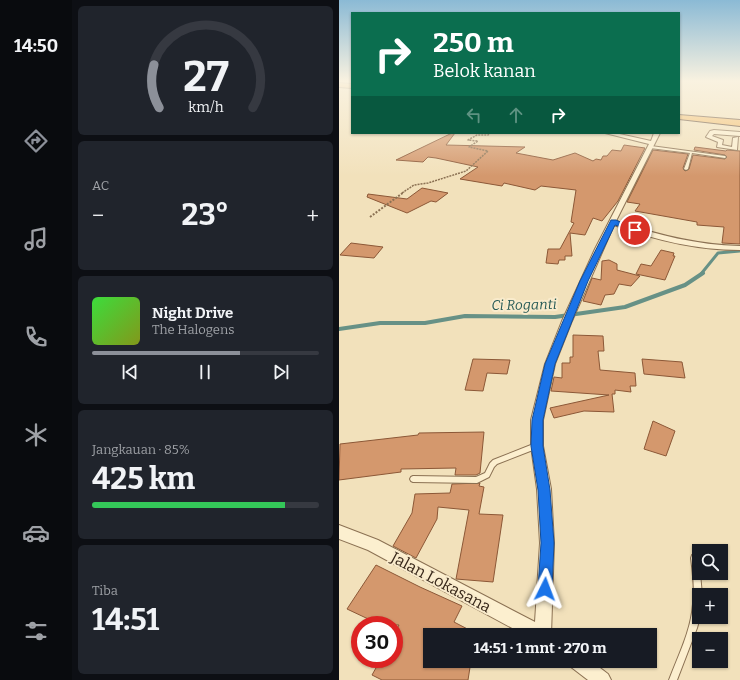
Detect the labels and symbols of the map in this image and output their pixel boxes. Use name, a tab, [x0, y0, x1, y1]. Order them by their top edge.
pin	[618, 213, 652, 247]
water label: Ci Roganti	[491, 296, 557, 314]
street label: Jalan Lokasana	[387, 547, 495, 616]
position arrow	[524, 568, 566, 610]
speed limit sign: 30	[351, 616, 403, 668]

